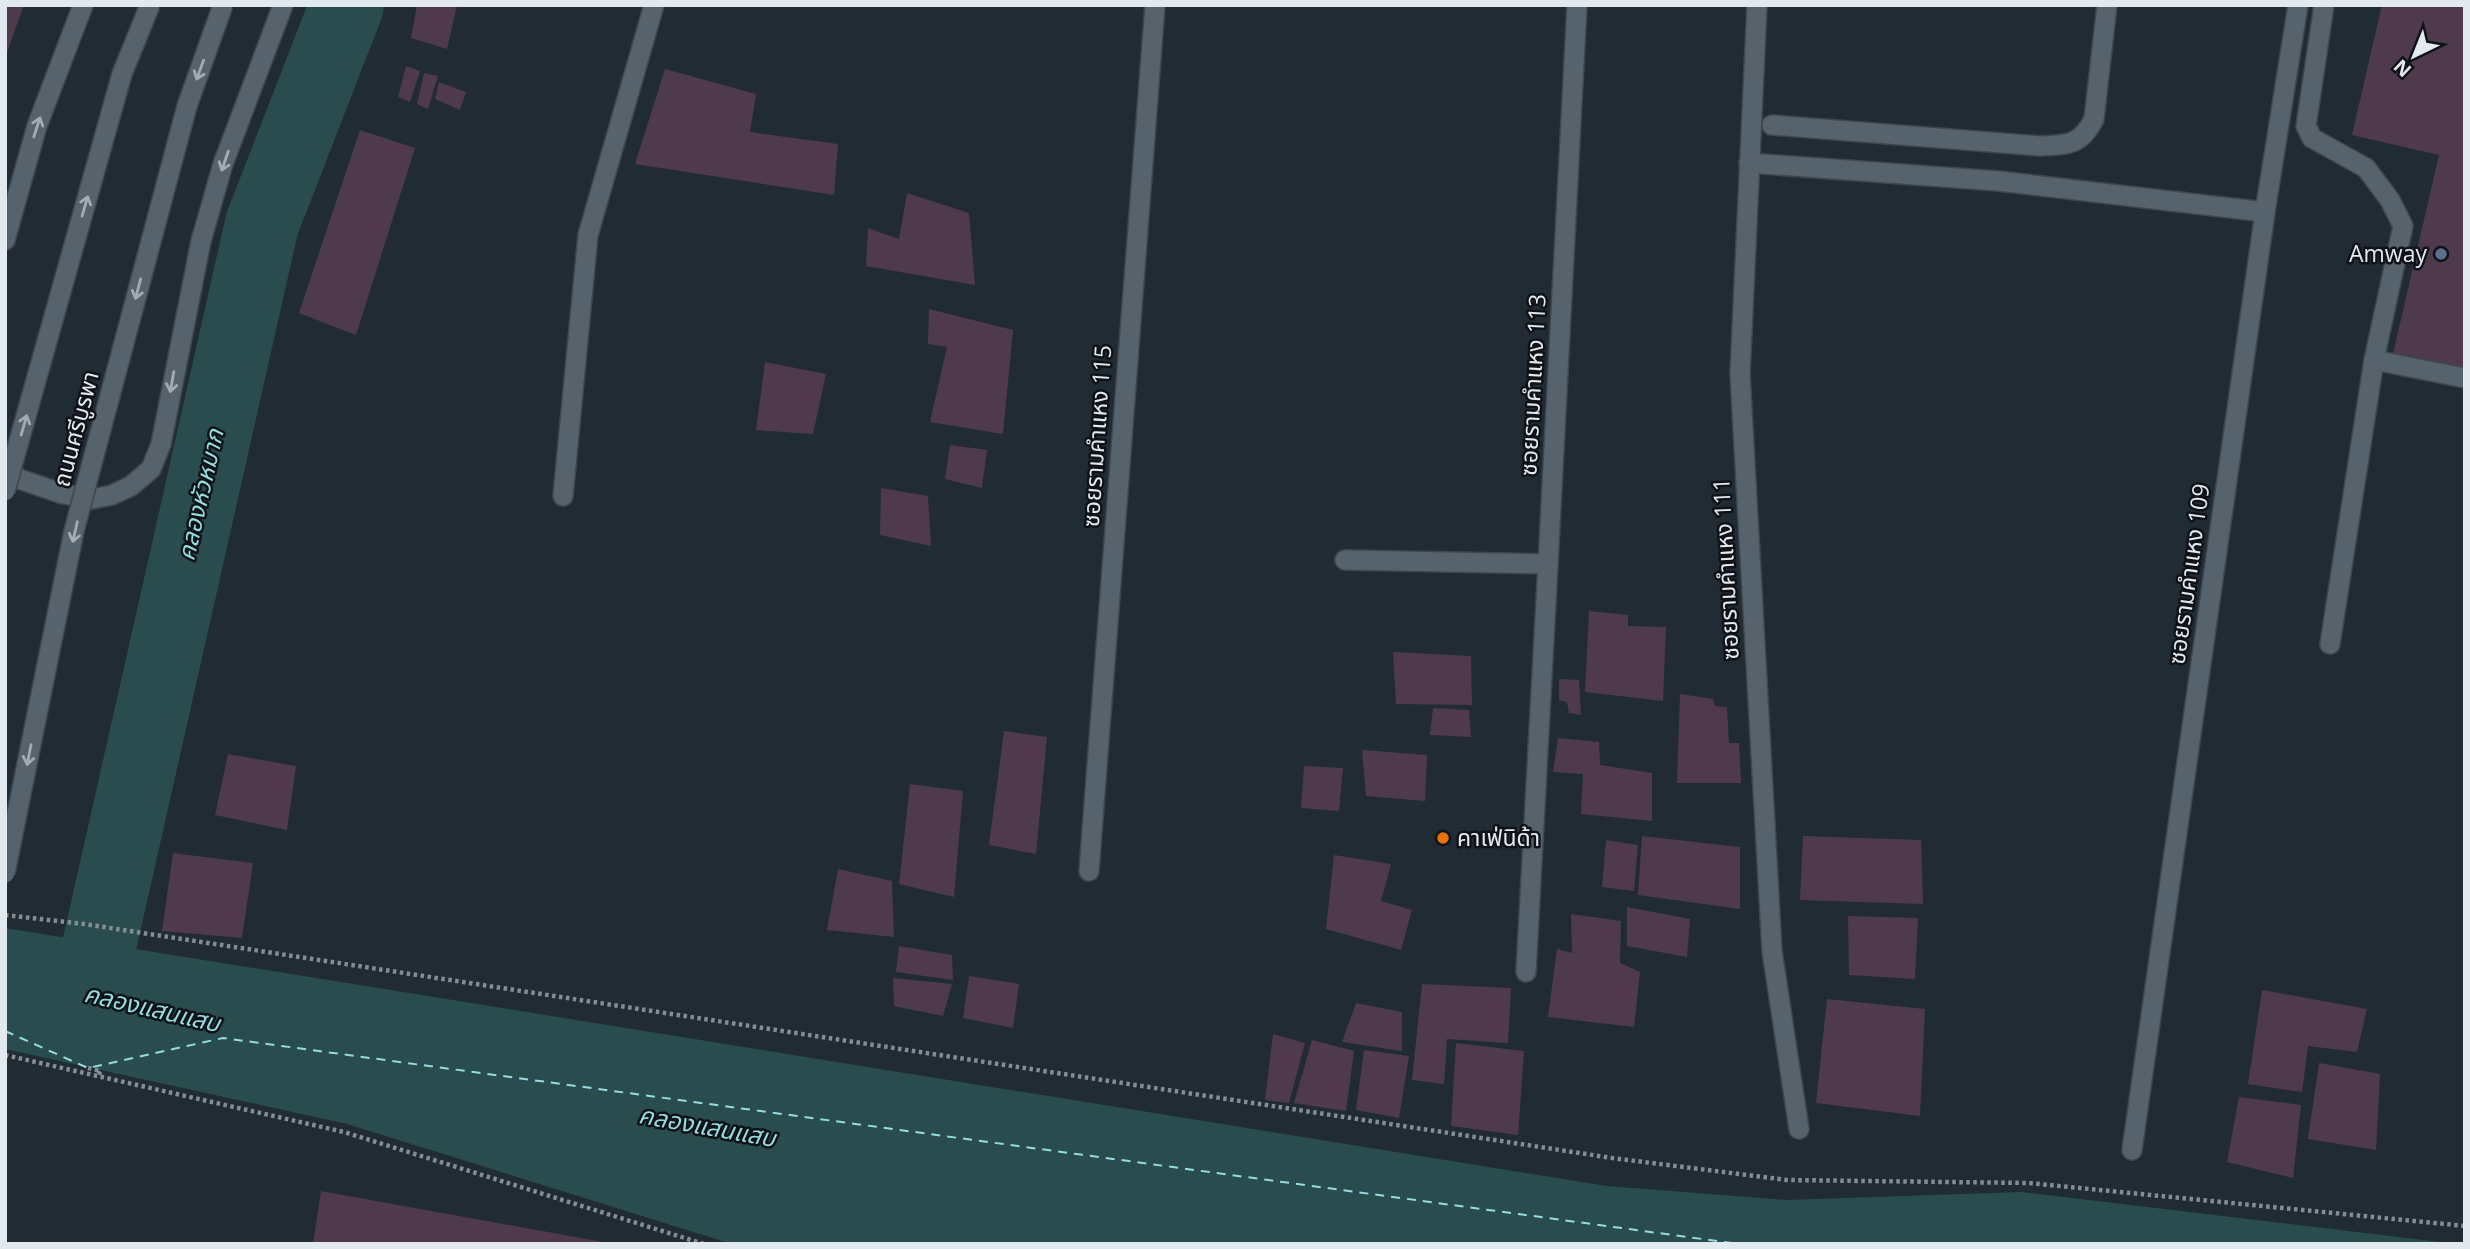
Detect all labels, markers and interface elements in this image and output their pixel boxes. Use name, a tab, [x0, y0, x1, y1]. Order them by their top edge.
north arrow	[2379, 21, 2449, 91]
text: N	[2388, 54, 2417, 83]
one-way arrow	[192, 58, 205, 80]
one-way arrow	[32, 117, 44, 139]
one-way arrow	[218, 149, 230, 171]
one-way arrow	[79, 195, 92, 218]
place label: Amway	[2349, 237, 2427, 269]
marker: Amway	[2433, 246, 2449, 262]
one-way arrow	[131, 277, 144, 299]
street label: ซอยรามคำแหง 113	[1511, 293, 1553, 477]
street label: ซอยรามคำแหง 115	[1074, 344, 1118, 528]
street label: ถนนศรีบูรพา	[44, 368, 106, 490]
one-way arrow	[165, 370, 179, 393]
one-way arrow	[18, 414, 31, 436]
water label: คลองหัวหมาก	[168, 424, 231, 564]
street label: ซอยรามคำแหง 111	[1704, 477, 1746, 661]
street label: ซอยรามคำแหง 109	[2159, 481, 2217, 666]
one-way arrow	[67, 520, 81, 543]
one-way arrow	[22, 743, 36, 766]
place label: คาเฟ่นิด้า	[1457, 821, 1540, 853]
marker: คาเฟ่นิด้า	[1435, 830, 1451, 846]
water label: คลองแสนแสบ	[81, 976, 225, 1040]
water label: คลองแสนแสบ	[636, 1097, 780, 1154]

